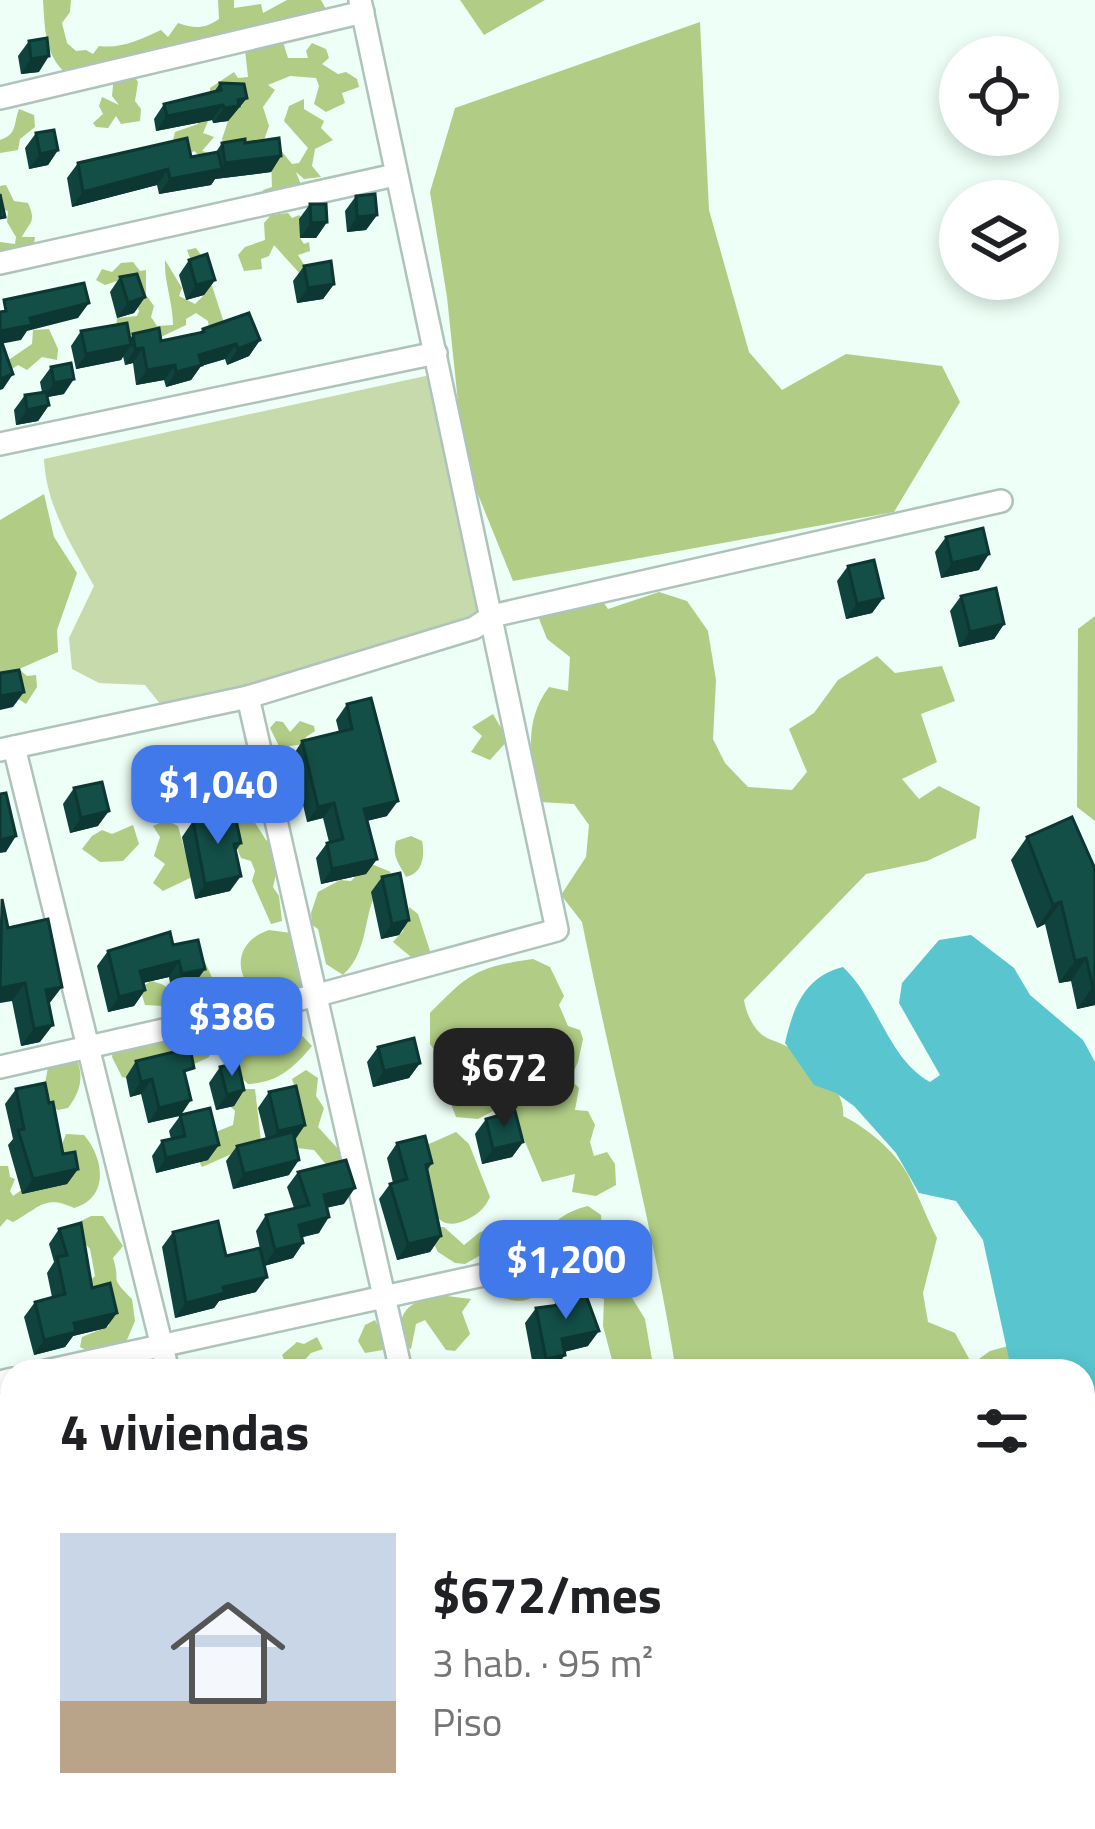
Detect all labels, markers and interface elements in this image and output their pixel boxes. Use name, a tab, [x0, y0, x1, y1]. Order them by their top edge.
map controls	[939, 36, 1059, 300]
button: locate	[939, 36, 1059, 156]
button: layers	[939, 180, 1059, 300]
pin: $1,040	[120, 745, 316, 847]
text: $1,040	[158, 754, 278, 813]
pin: $386	[161, 977, 303, 1079]
text: $386	[188, 986, 276, 1045]
pin: $672	[433, 1028, 575, 1130]
text: $672	[460, 1037, 548, 1096]
pin: $1,200	[468, 1220, 664, 1322]
text: $1,200	[506, 1229, 626, 1288]
text: 4 viviendas	[60, 1392, 309, 1470]
icon: filters	[969, 1398, 1035, 1464]
text: $672/mes	[432, 1555, 662, 1633]
icon: home	[156, 1581, 300, 1725]
text: 3 hab. · 95 m²	[432, 1633, 653, 1692]
text: Piso	[432, 1692, 502, 1751]

